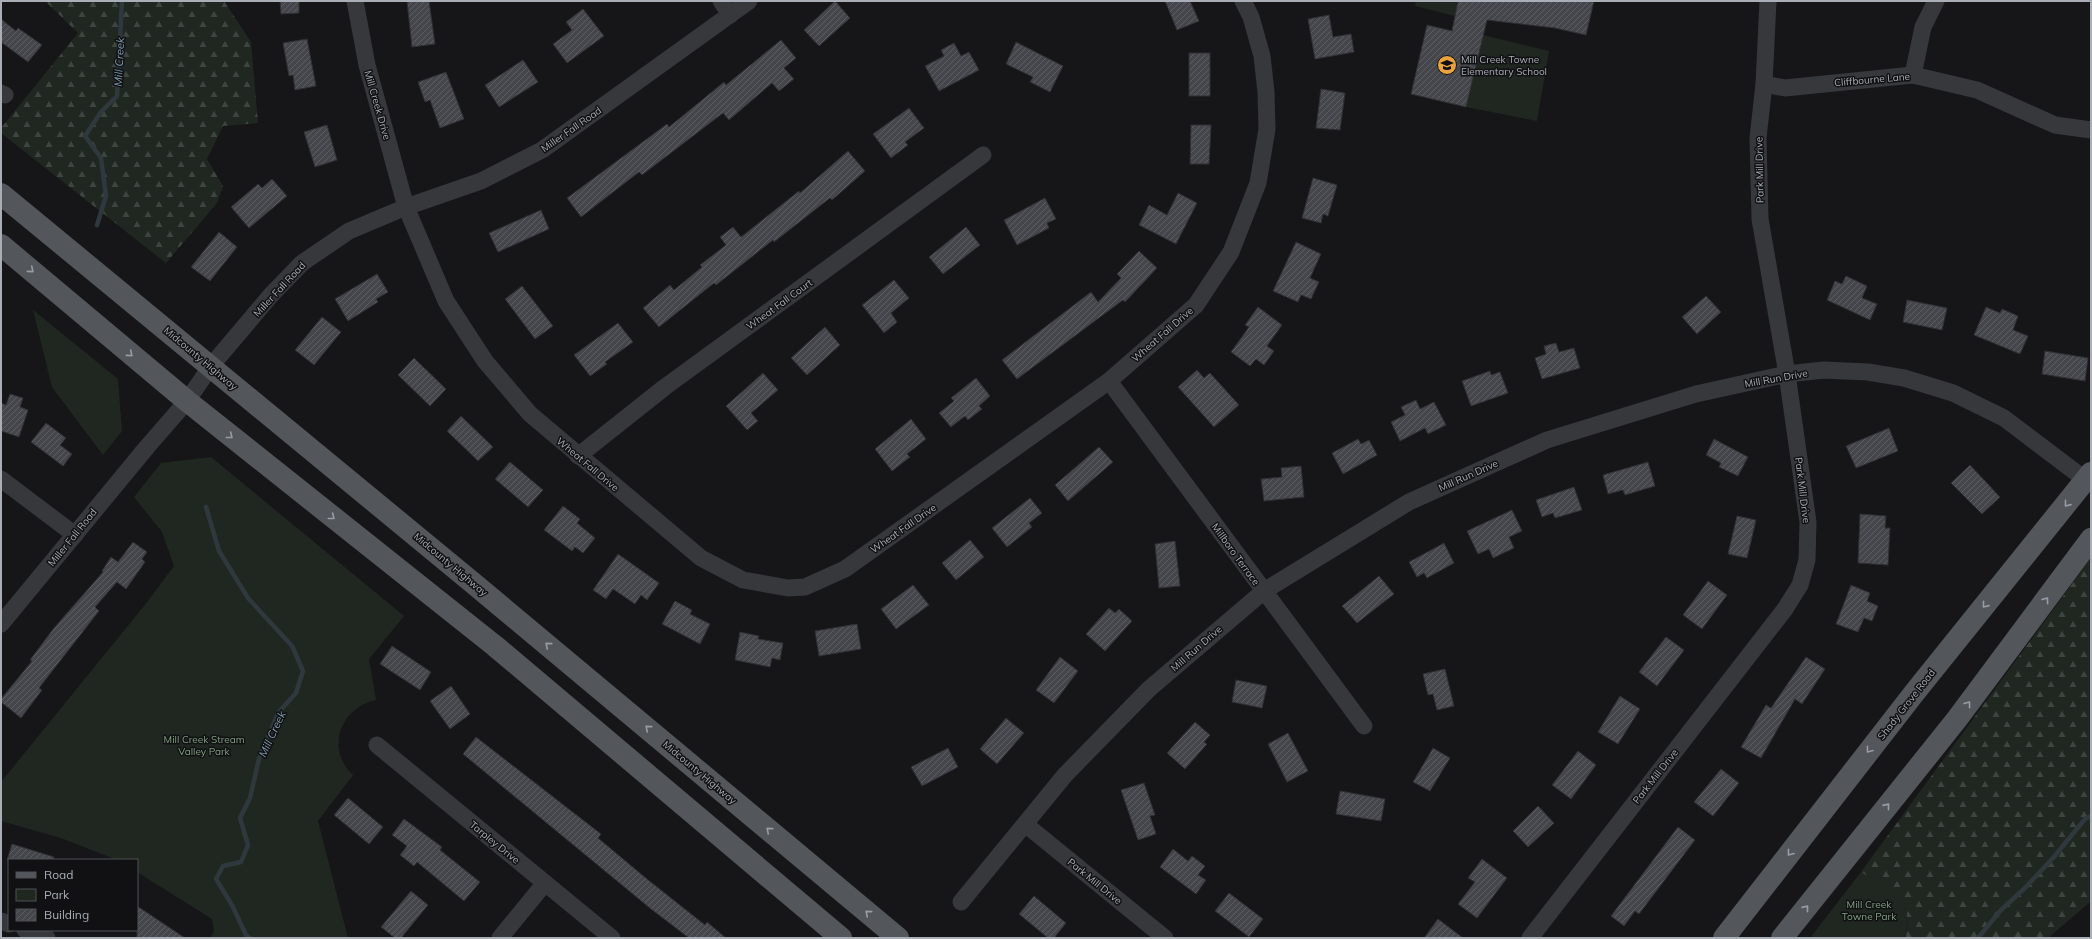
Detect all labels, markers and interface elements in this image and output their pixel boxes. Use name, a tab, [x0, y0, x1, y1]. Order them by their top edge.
water label: Mill Creek	[111, 37, 127, 87]
place label: Mill Creek Towne Elementary School	[1461, 53, 1547, 78]
school or university icon: Mill Creek Towne Elementary School	[1436, 54, 1458, 76]
street label: Mill Creek Drive	[361, 69, 394, 141]
street label: Cliffbourne Lane	[1834, 70, 1910, 89]
street label: Miller Fall Road	[539, 104, 604, 155]
street label: Park Mill Drive	[1752, 137, 1767, 203]
street label: Miller Fall Road	[250, 259, 308, 320]
one-way arrow	[26, 265, 33, 272]
street label: Wheat Fall Court	[744, 276, 815, 333]
street label: Wheat Fall Drive	[1129, 304, 1196, 365]
street label: Midcounty Highway	[161, 324, 241, 393]
one-way arrow	[125, 349, 133, 356]
street label: Mill Run Drive	[1744, 367, 1809, 390]
one-way arrow	[226, 432, 233, 439]
street label: Wheat Fall Drive	[554, 435, 622, 494]
street label: Park Mill Drive	[1792, 456, 1813, 524]
street label: Mill Run Drive	[1436, 457, 1500, 494]
one-way arrow	[2064, 499, 2071, 506]
street label: Wheat Fall Drive	[868, 501, 939, 556]
street label: Miller Fall Road	[45, 506, 100, 569]
one-way arrow	[328, 512, 335, 519]
street label: Millboro Terrace	[1209, 521, 1262, 588]
street label: Midcounty Highway	[411, 530, 491, 599]
one-way arrow	[2041, 597, 2049, 604]
one-way arrow	[1982, 600, 1989, 607]
street label: Mill Run Drive	[1168, 623, 1225, 674]
one-way arrow	[545, 642, 552, 649]
street label: Shady Grove Road	[1875, 666, 1938, 742]
one-way arrow	[1963, 702, 1970, 709]
water label: Mill Creek	[255, 708, 289, 759]
one-way arrow	[645, 726, 652, 733]
park label: Mill Creek Stream Valley Park	[164, 733, 245, 758]
street label: Midcounty Highway	[660, 738, 740, 807]
street label: Park Mill Drive	[1630, 746, 1681, 806]
one-way arrow	[1867, 746, 1874, 753]
one-way arrow	[1883, 804, 1890, 811]
street label: Tarpley Drive	[467, 818, 522, 867]
one-way arrow	[766, 827, 773, 834]
one-way arrow	[1787, 849, 1794, 856]
street label: Park Mill Drive	[1065, 856, 1124, 907]
legend	[8, 859, 138, 931]
text: Road	[44, 867, 73, 882]
text: Park	[44, 887, 70, 902]
park label: Mill Creek Towne Park	[1842, 898, 1897, 923]
one-way arrow	[1801, 905, 1808, 912]
text: Building	[44, 907, 89, 922]
one-way arrow	[866, 911, 873, 918]

